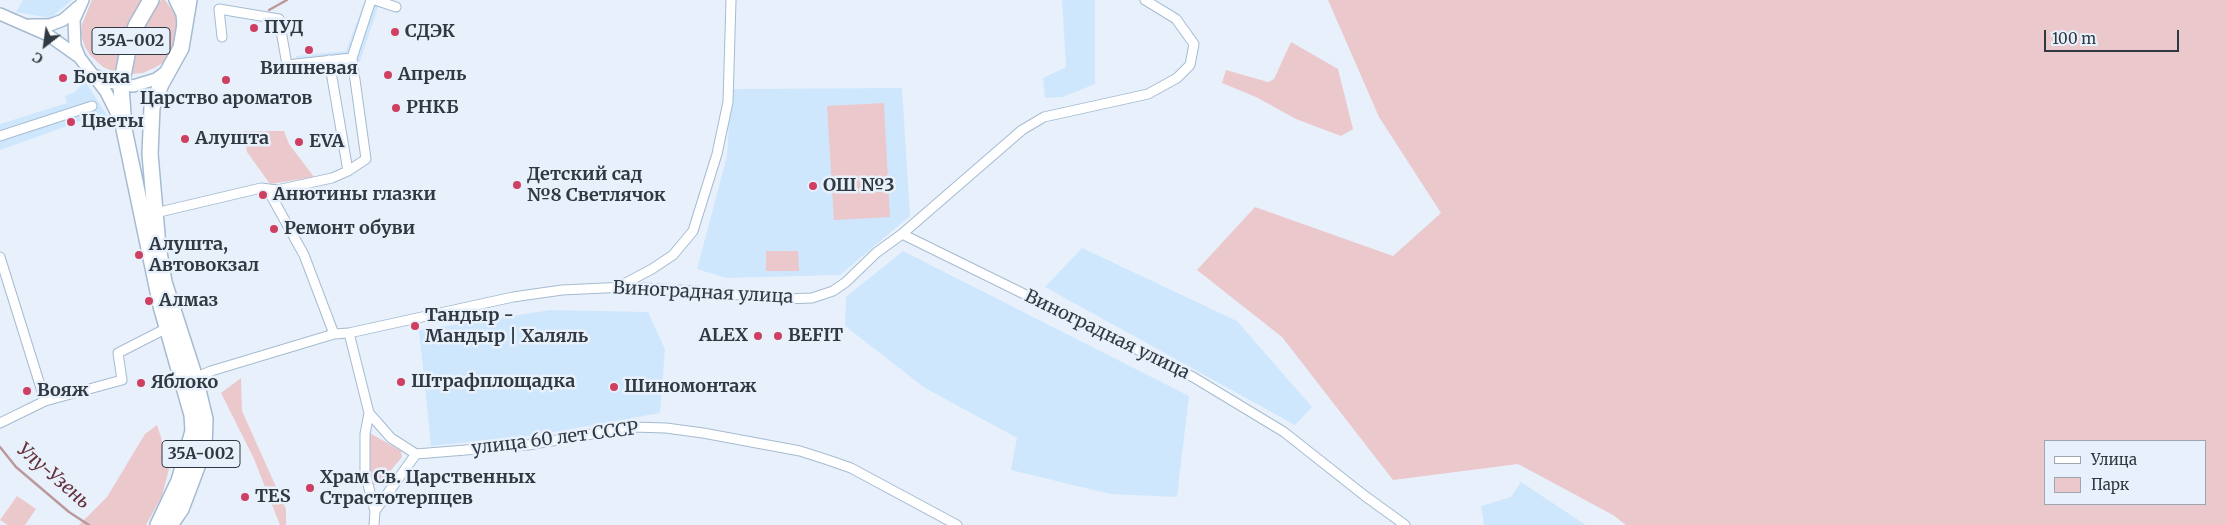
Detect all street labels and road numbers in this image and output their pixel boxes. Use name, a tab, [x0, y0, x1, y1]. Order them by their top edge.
road number: 35А-002	[92, 27, 170, 54]
street label: Виноградная улица	[612, 277, 794, 309]
street label: Виноградная улица	[1021, 286, 1193, 384]
street label: улица 60 лет СССР	[470, 418, 640, 460]
road number: 35А-002	[162, 440, 240, 468]

